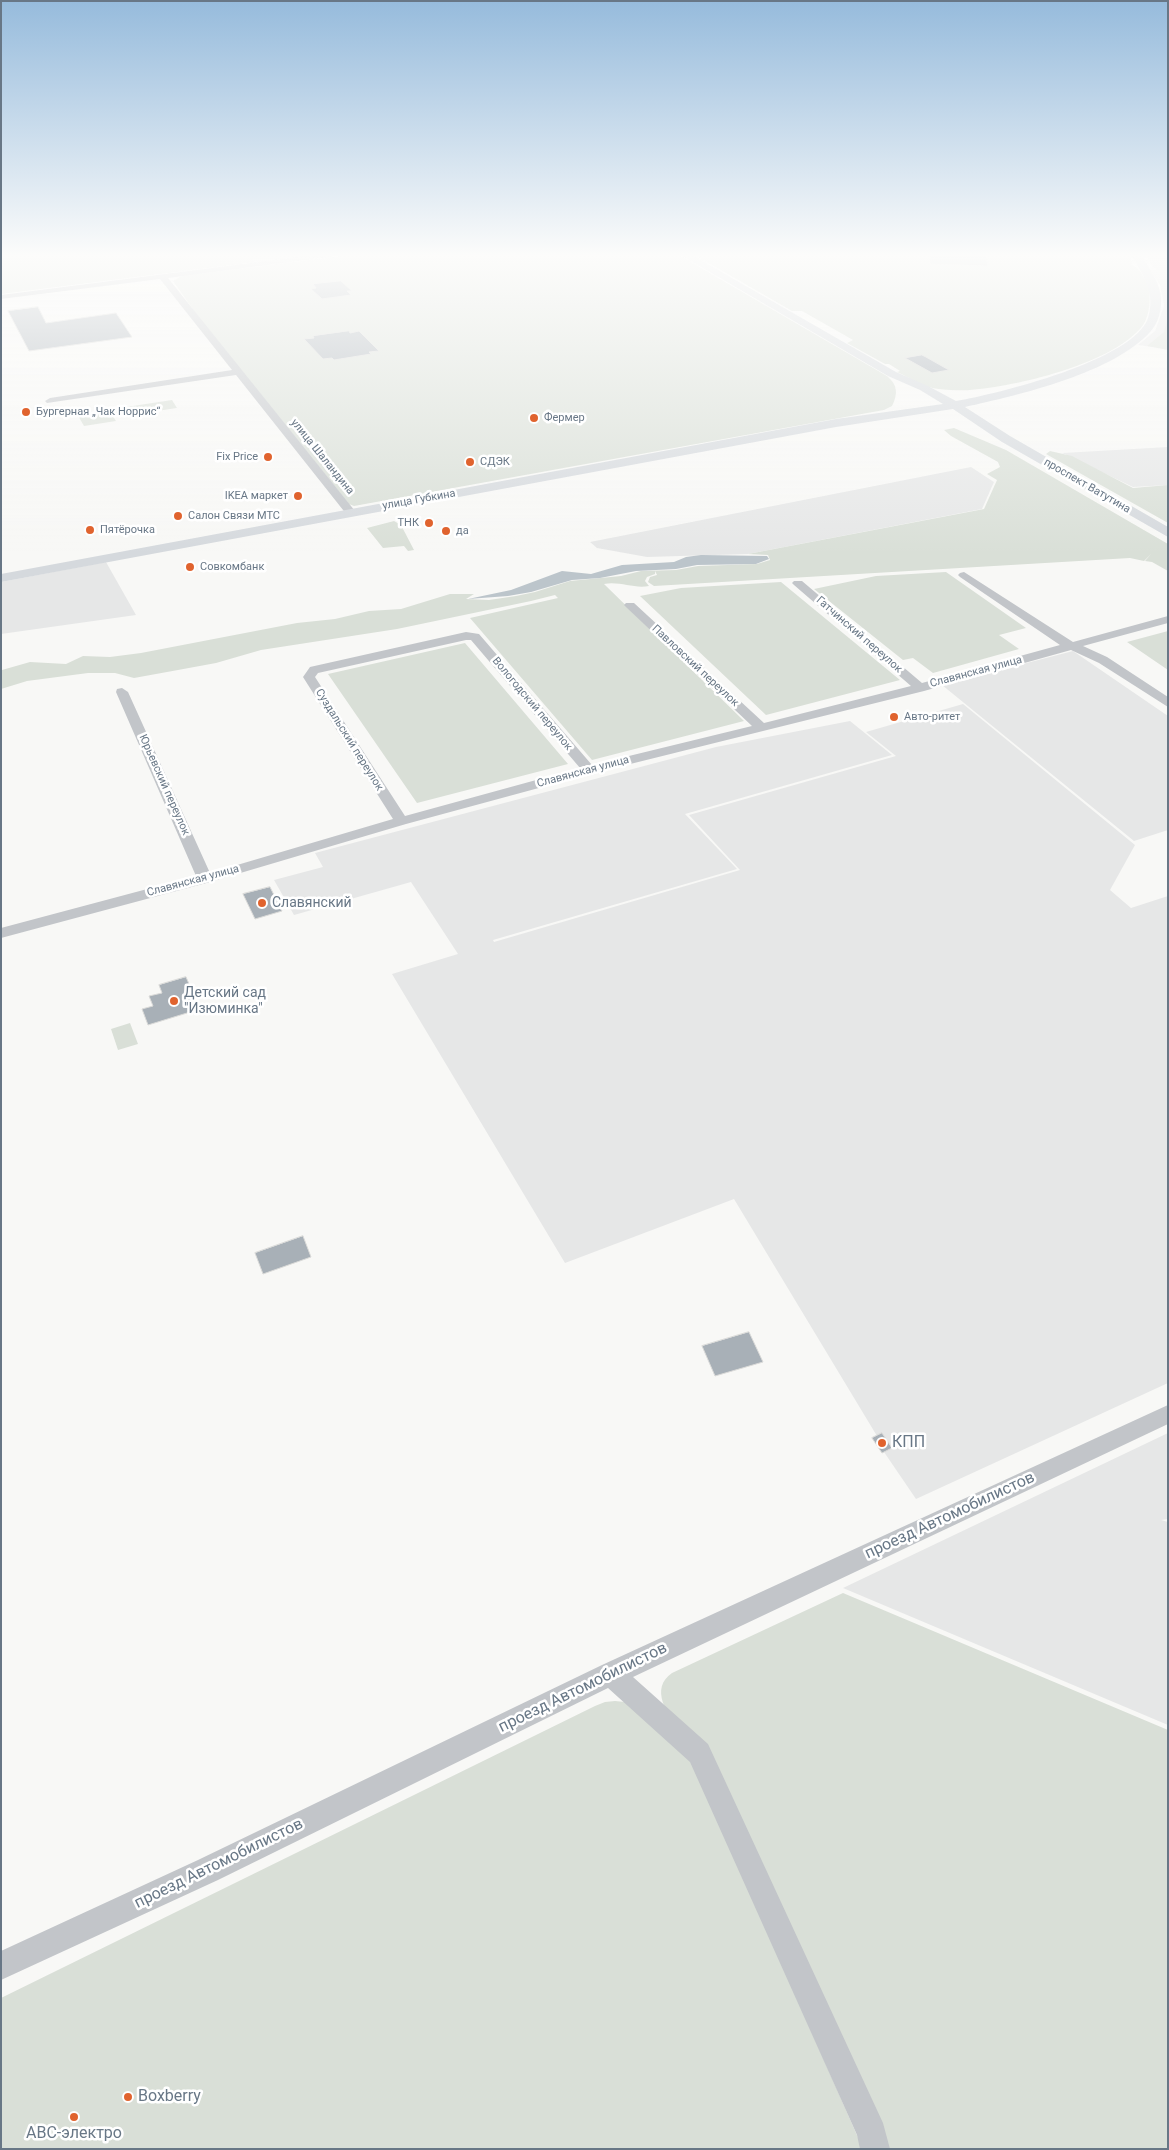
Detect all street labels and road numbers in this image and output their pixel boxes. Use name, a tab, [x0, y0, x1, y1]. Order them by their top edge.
street label: улица Шаландина	[288, 417, 356, 497]
street label: проспект Ватутина	[1041, 456, 1133, 516]
street label: улица Губкина	[381, 487, 457, 513]
street label: Гатчинский переулок	[813, 594, 905, 676]
street label: Павловский переулок	[649, 622, 741, 710]
street label: Славянская улица	[928, 653, 1024, 691]
street label: Вологодский переулок	[489, 655, 575, 753]
street label: Суздальский переулок	[312, 687, 386, 793]
street label: Юрьевский переулок	[136, 733, 192, 837]
street label: Славянская улица	[535, 753, 631, 791]
street label: Славянская улица	[145, 862, 241, 900]
street label: проезд Автомобилистов	[862, 1468, 1038, 1564]
street label: проезд Автомобилистов	[496, 1639, 670, 1737]
street label: проезд Автомобилистов	[132, 1815, 306, 1913]

